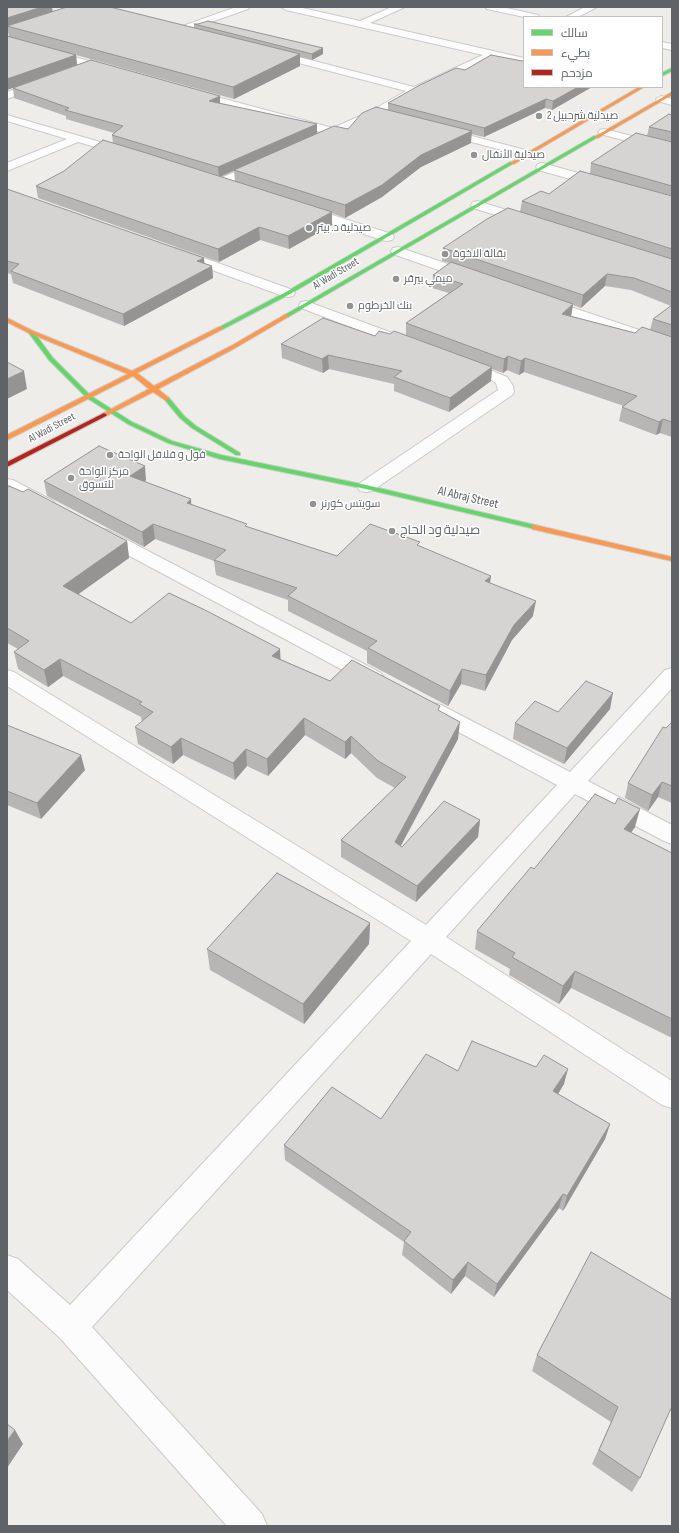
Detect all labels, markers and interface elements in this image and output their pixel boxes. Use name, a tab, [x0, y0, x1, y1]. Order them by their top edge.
legend	[523, 16, 663, 88]
text: سالك	[561, 26, 588, 41]
text: بطيء	[561, 46, 590, 61]
text: مزدحم	[561, 66, 593, 81]
place label: صيدلية شرحبيل 2	[547, 109, 618, 123]
marker: صيدلية شرحبيل 2	[534, 111, 544, 121]
place label: صيدلية الأنفال	[482, 148, 545, 162]
marker: صيدلية الأنفال	[469, 150, 479, 160]
place label: صيدلية د. بيتر	[317, 221, 371, 235]
marker: صيدلية د. بيتر	[304, 223, 314, 233]
place label: بقالة الاخوة	[453, 247, 506, 261]
marker: بقالة الاخوة	[440, 249, 450, 259]
street label: Al Wadi Street	[311, 255, 361, 293]
place label: ميمي بيرقر	[404, 272, 453, 286]
marker: ميمي بيرقر	[391, 274, 401, 284]
place label: بنك الخرطوم	[358, 299, 412, 313]
marker: بنك الخرطوم	[345, 301, 355, 311]
street label: Al Wadi Street	[26, 410, 78, 446]
place label: فول و فلافل الواحة	[118, 448, 206, 462]
marker: فول و فلافل الواحة	[105, 450, 115, 460]
place label: مركز الواحة للتسوق	[79, 465, 129, 491]
marker: مركز الواحة للتسوق	[66, 473, 76, 483]
street label: Al Abraj Street	[436, 483, 500, 513]
place label: سويتس كورنر	[321, 497, 380, 511]
marker: سويتس كورنر	[308, 499, 318, 509]
place label: صيدلية ود الحاج	[400, 523, 480, 539]
marker: صيدلية ود الحاج	[387, 526, 397, 536]

